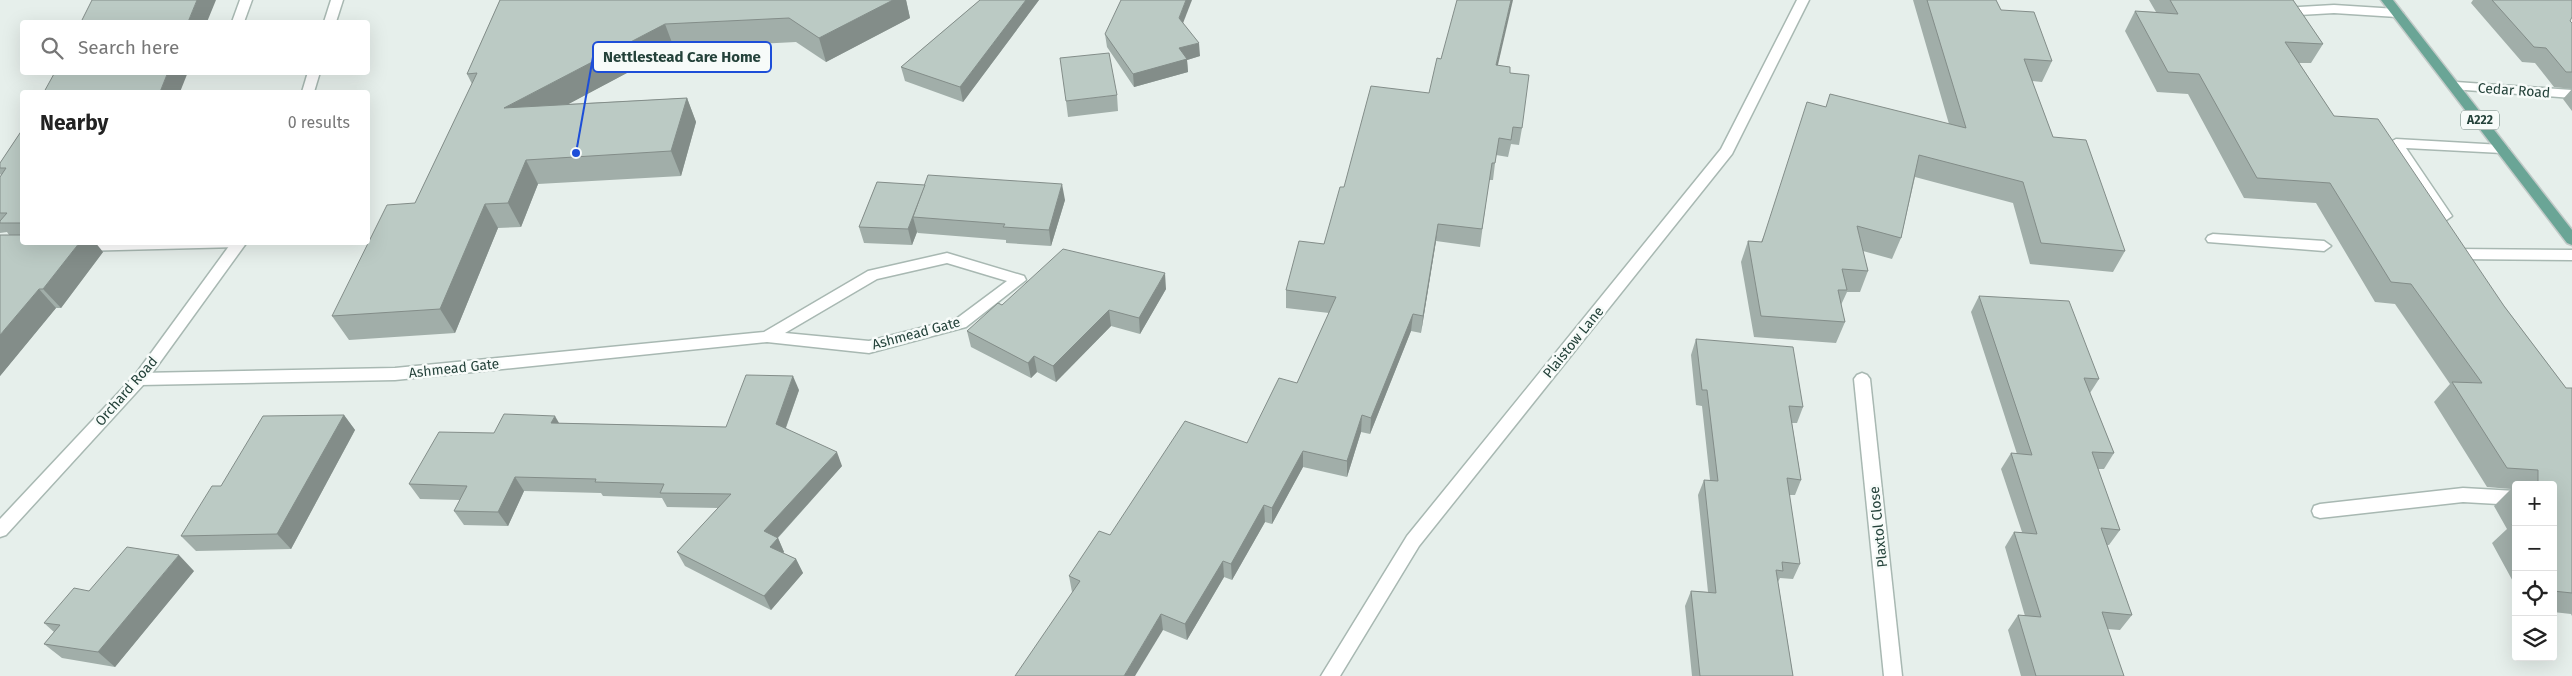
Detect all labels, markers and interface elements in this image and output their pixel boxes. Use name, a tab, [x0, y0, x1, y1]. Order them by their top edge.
search box	[20, 20, 370, 75]
icon: search	[38, 34, 66, 62]
text: Search here	[78, 36, 179, 59]
callout: Nettlestead Care Home	[593, 42, 771, 72]
text: Nettlestead Care Home	[603, 48, 761, 66]
street label: Cedar Road	[2477, 79, 2551, 102]
text: Nearby	[40, 110, 108, 136]
road number: A222	[2461, 110, 2499, 130]
text: 0 results	[288, 113, 350, 132]
street label: Plaistow Lane	[1539, 303, 1607, 382]
street label: Ashmead Gate	[870, 314, 962, 353]
street label: Orchard Road	[92, 353, 161, 430]
street label: Ashmead Gate	[408, 355, 500, 382]
map controls	[2512, 481, 2557, 661]
button: +	[2512, 481, 2557, 526]
street label: Plaxtol Close	[1866, 486, 1891, 568]
button: −	[2512, 526, 2557, 571]
button: locate	[2512, 571, 2557, 616]
button: layers	[2512, 616, 2557, 661]

